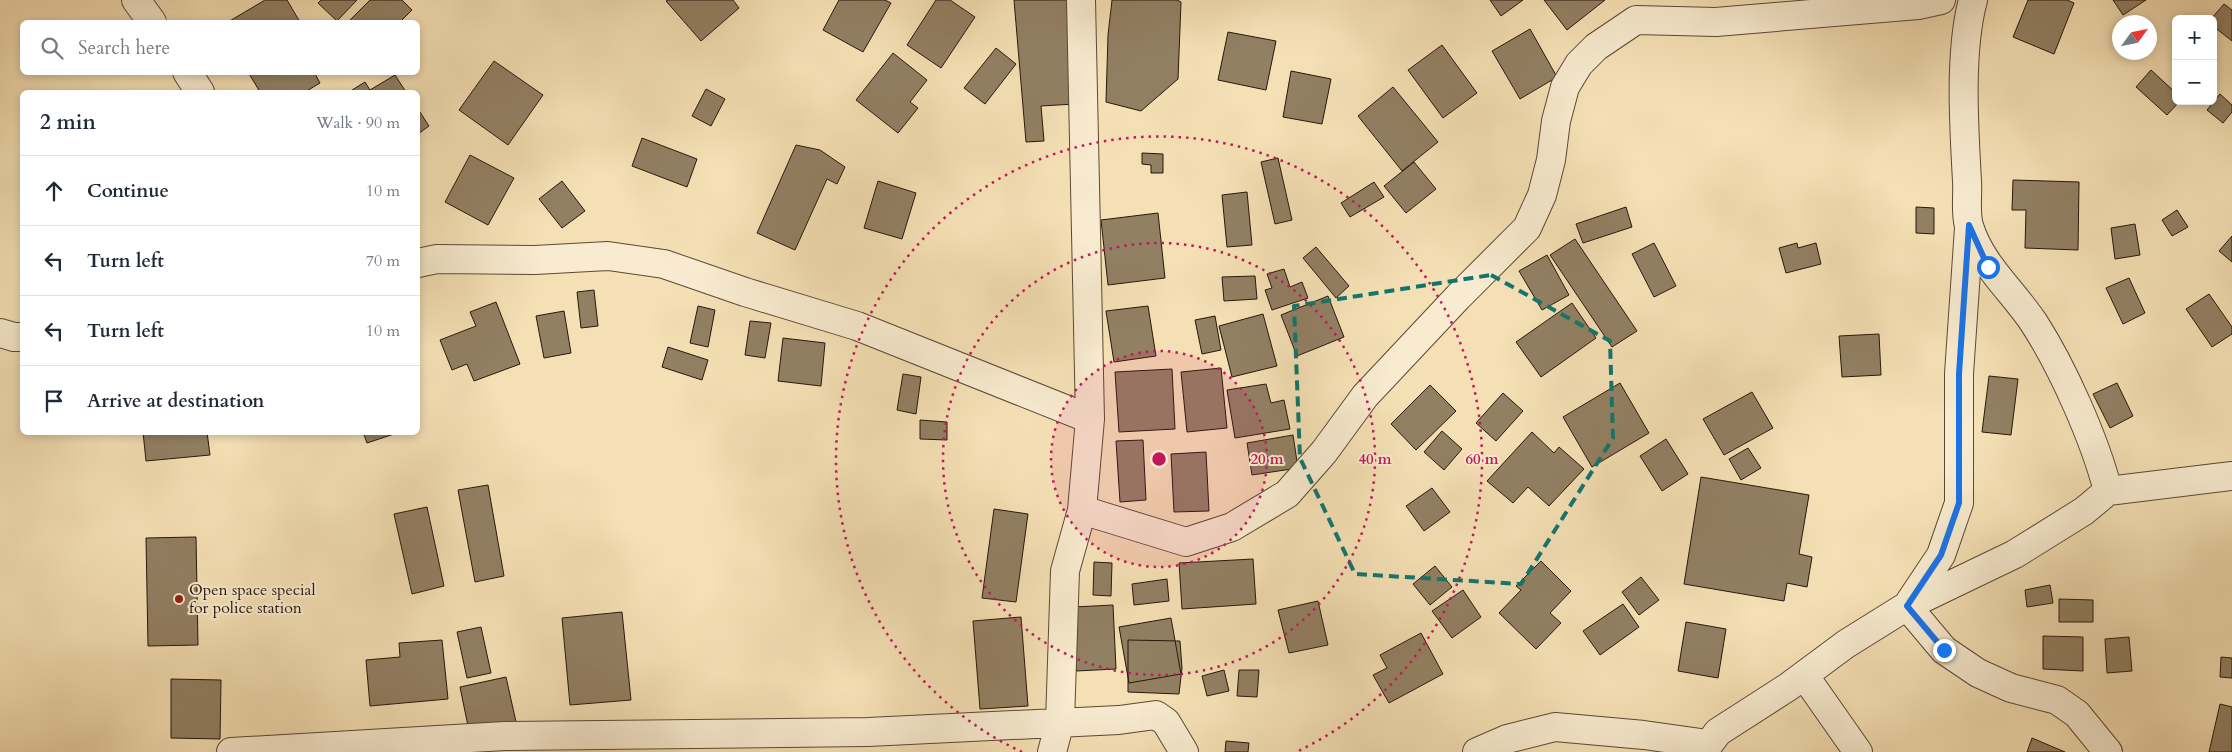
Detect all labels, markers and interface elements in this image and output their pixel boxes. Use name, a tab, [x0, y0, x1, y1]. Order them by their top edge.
north arrow	[2112, 15, 2157, 60]
map controls	[2172, 15, 2217, 105]
button: +	[2172, 15, 2217, 60]
search box	[20, 20, 420, 75]
icon: search	[38, 34, 66, 62]
text: Search here	[78, 35, 170, 61]
button: −	[2172, 60, 2217, 105]
text: 2 min	[40, 108, 96, 137]
text: Walk · 90 m	[316, 112, 400, 134]
icon: ahead	[40, 177, 68, 205]
text: Continue	[87, 178, 169, 204]
text: 10 m	[366, 180, 400, 202]
icon: left	[40, 247, 68, 275]
text: Turn left	[87, 248, 164, 274]
text: 70 m	[366, 250, 400, 272]
route start	[1977, 256, 2000, 279]
icon: left	[40, 317, 68, 345]
text: Turn left	[87, 318, 164, 344]
text: 10 m	[366, 320, 400, 342]
icon: arrive	[40, 387, 68, 415]
text: Arrive at destination	[87, 388, 264, 414]
text: 20 m	[1250, 449, 1284, 469]
text: 40 m	[1358, 449, 1392, 469]
text: 60 m	[1465, 449, 1499, 469]
centre of rings	[1150, 450, 1168, 468]
place label: Open space special for police station	[189, 579, 316, 619]
marker: Open space special for police station	[173, 593, 185, 605]
route end	[1933, 639, 1956, 662]

